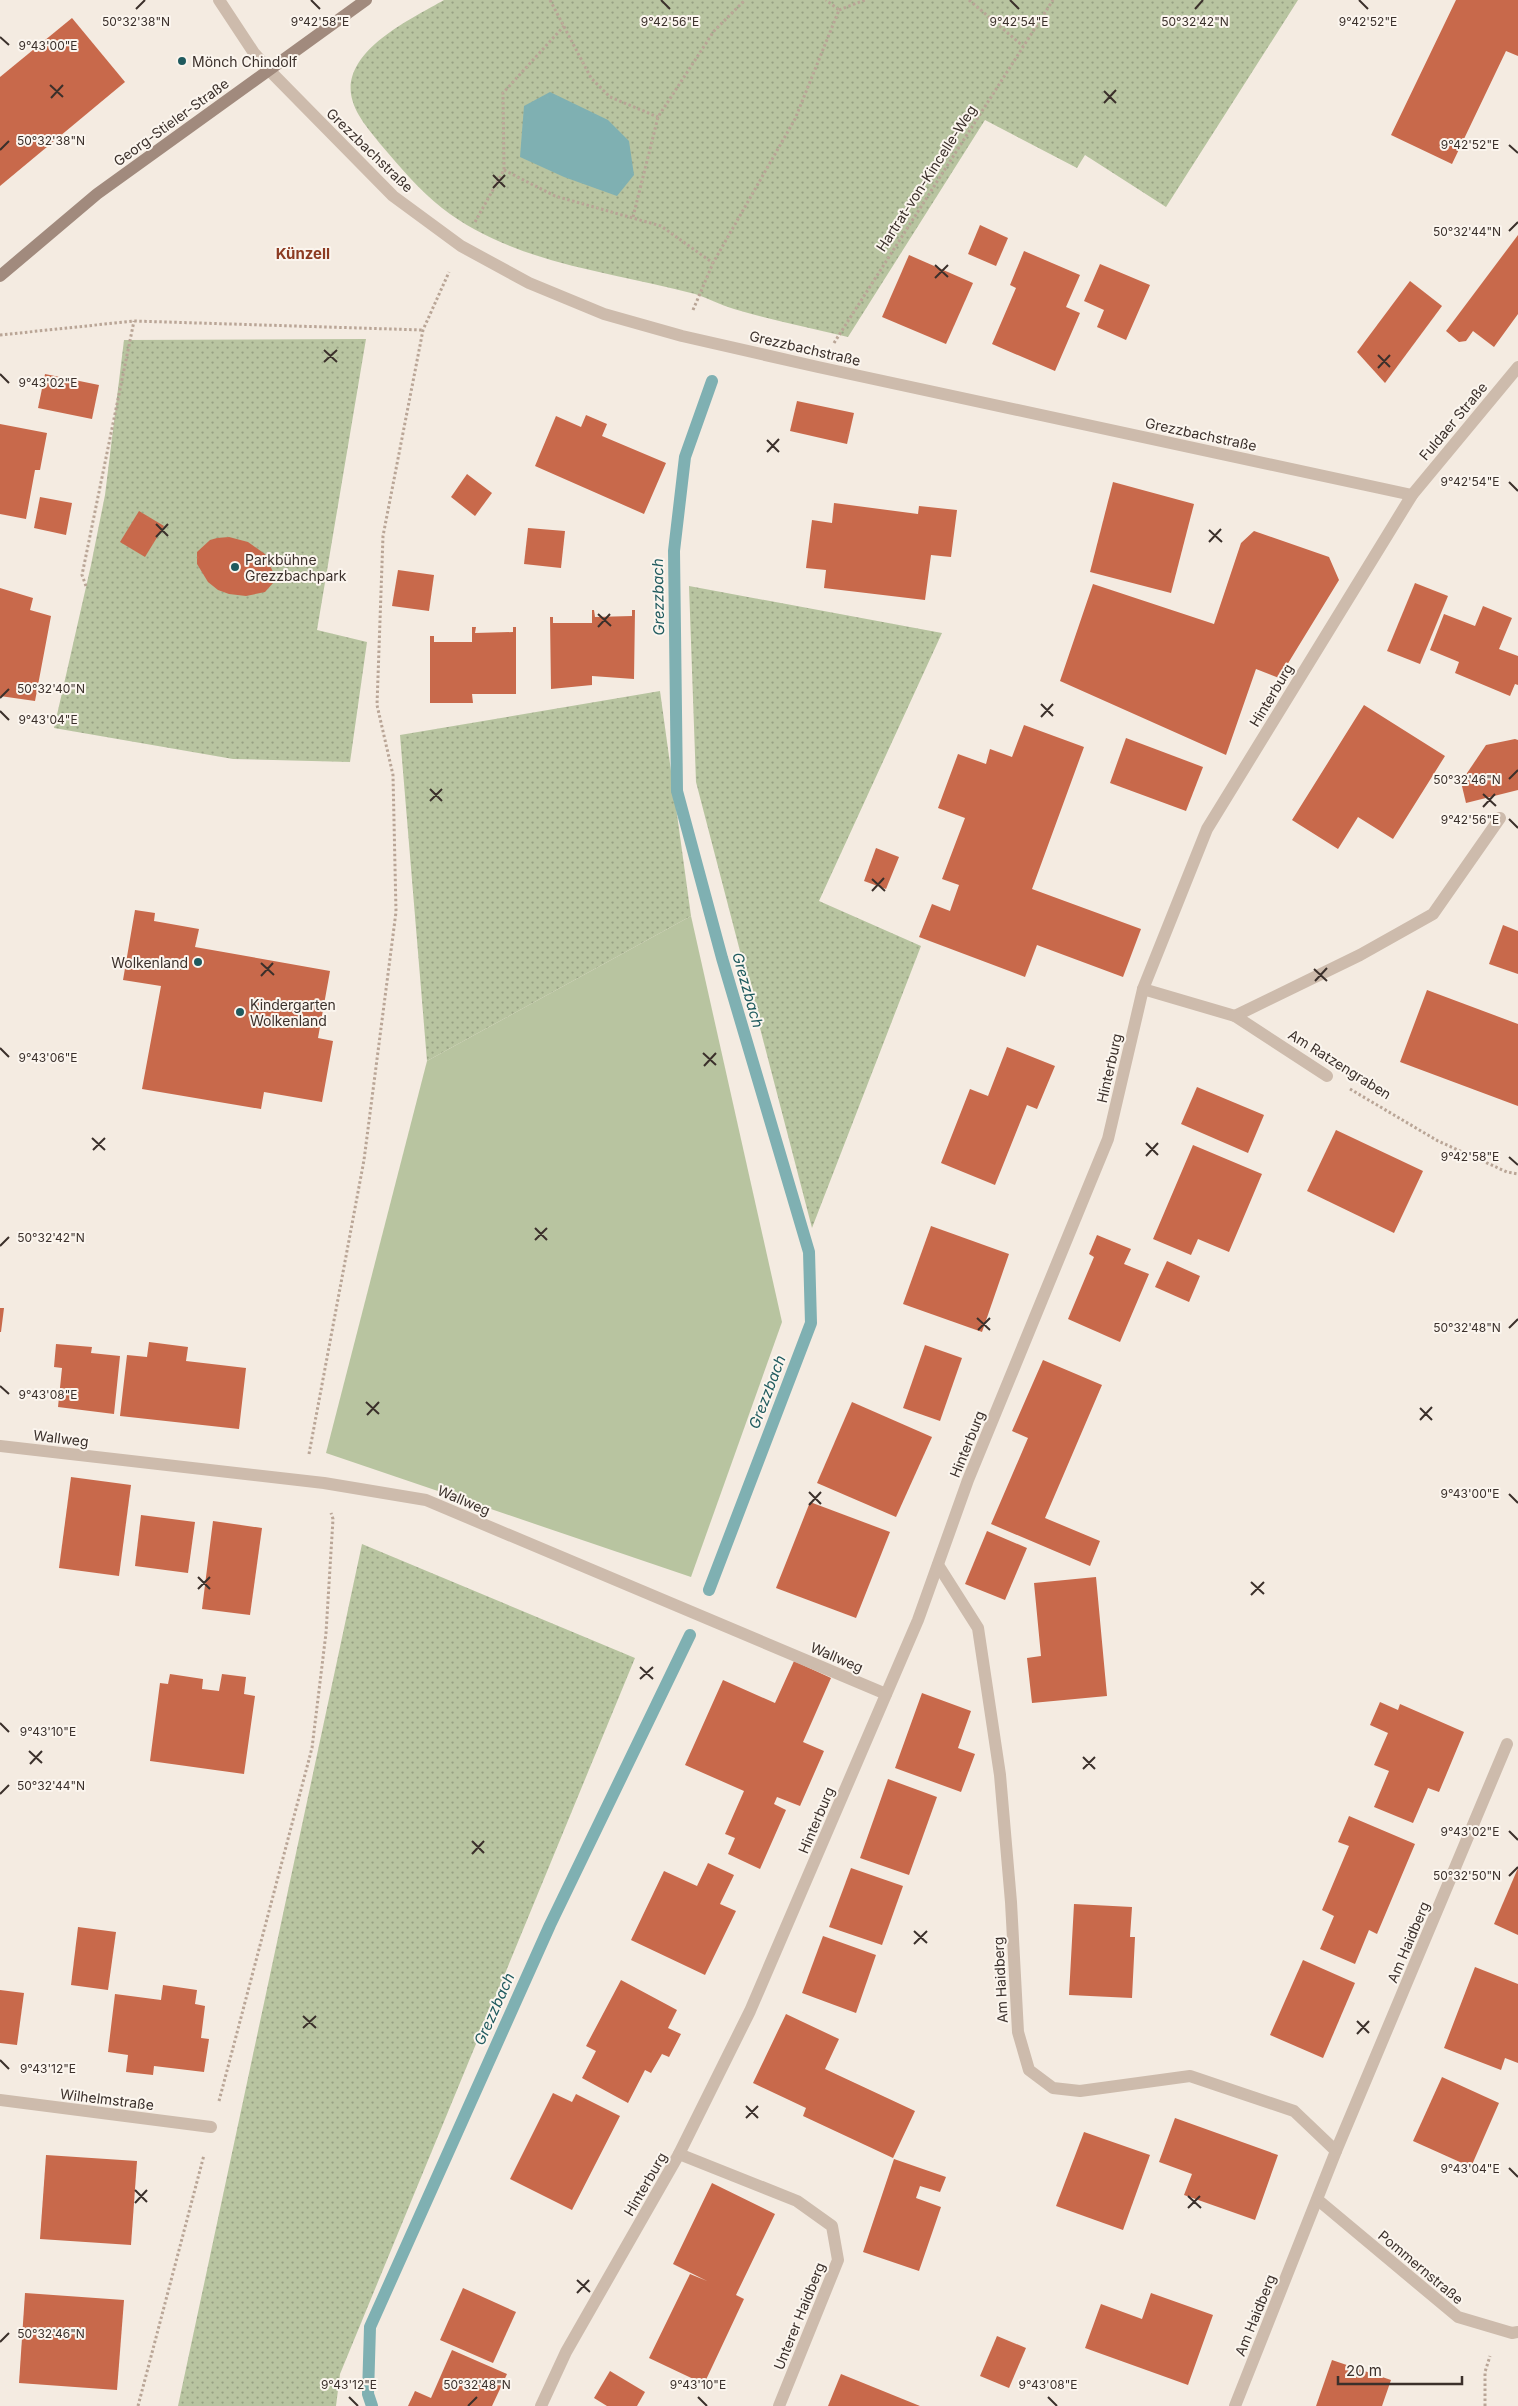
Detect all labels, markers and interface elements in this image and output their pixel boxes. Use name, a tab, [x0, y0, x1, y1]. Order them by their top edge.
text: 50°32'38"N	[102, 14, 170, 29]
text: 9°42'58"E	[291, 14, 349, 29]
text: 9°42'56"E	[641, 14, 699, 29]
text: 9°42'54"E	[990, 14, 1048, 29]
text: 50°32'42"N	[1161, 14, 1229, 29]
text: 9°42'52"E	[1339, 14, 1397, 29]
text: 9°43'00"E	[18, 38, 78, 53]
place label: Mönch Chindolf	[192, 53, 297, 70]
marker: Mönch Chindolf	[176, 55, 188, 67]
street label: Georg-Stieler-Straße	[110, 74, 232, 170]
street label: Hartrat-von-Kincelle-Weg	[872, 102, 980, 254]
street label: Grezzbachstraße	[323, 104, 417, 196]
text: 50°32'38"N	[17, 133, 85, 148]
text: 9°42'52"E	[1441, 137, 1499, 152]
text: 50°32'44"N	[1433, 224, 1501, 239]
district label: Künzell	[276, 244, 330, 263]
street label: Grezzbachstraße	[748, 327, 862, 369]
text: 9°43'02"E	[19, 375, 77, 390]
street label: Fuldaer Straße	[1415, 378, 1491, 464]
street label: Grezzbachstraße	[1144, 414, 1258, 454]
text: 9°42'54"E	[1441, 474, 1499, 489]
place label: Parkbühne Grezzbachpark	[245, 551, 347, 584]
water label: Grezzbach	[648, 558, 668, 636]
marker: Parkbühne Grezzbachpark	[229, 561, 241, 573]
street label: Hinterburg	[1246, 660, 1296, 730]
text: 50°32'40"N	[17, 681, 85, 696]
text: 9°43'04"E	[18, 712, 78, 727]
text: 50°32'46"N	[1433, 772, 1501, 787]
text: 9°42'56"E	[1441, 812, 1499, 827]
water label: Grezzbach	[728, 950, 768, 1030]
place label: Wolkenland	[111, 954, 188, 971]
marker: Wolkenland	[192, 956, 204, 968]
place label: Kindergarten Wolkenland	[250, 996, 336, 1029]
marker: Kindergarten Wolkenland	[234, 1006, 246, 1018]
street label: Am Ratzengraben	[1285, 1026, 1395, 1102]
street label: Hinterburg	[1093, 1032, 1125, 1104]
text: 9°43'06"E	[19, 1050, 77, 1065]
text: 9°42'58"E	[1441, 1149, 1499, 1164]
text: 50°32'42"N	[17, 1230, 85, 1245]
text: 50°32'48"N	[1433, 1320, 1501, 1335]
water label: Grezzbach	[744, 1352, 790, 1432]
text: 9°43'08"E	[19, 1387, 77, 1402]
street label: Hinterburg	[946, 1408, 988, 1480]
street label: Wallweg	[32, 1426, 90, 1450]
street label: Wallweg	[435, 1481, 493, 1519]
text: 9°43'00"E	[1440, 1486, 1500, 1501]
street label: Wallweg	[808, 1638, 866, 1676]
text: 9°43'10"E	[20, 1724, 76, 1739]
text: 50°32'44"N	[17, 1778, 85, 1793]
street label: Hinterburg	[794, 1784, 838, 1856]
text: 9°43'02"E	[1441, 1824, 1499, 1839]
text: 50°32'50"N	[1433, 1868, 1501, 1883]
street label: Am Haidberg	[1383, 1899, 1433, 1985]
street label: Am Haidberg	[989, 1936, 1011, 2024]
water label: Grezzbach	[470, 1970, 518, 2048]
text: 9°43'12"E	[20, 2061, 76, 2076]
street label: Wilhelmstraße	[59, 2085, 155, 2113]
street label: Hinterburg	[620, 2149, 670, 2219]
text: 9°43'04"E	[1440, 2161, 1500, 2176]
street label: Pommernstraße	[1375, 2227, 1467, 2307]
street label: Unterer Haidberg	[770, 2260, 828, 2372]
street label: Am Haidberg	[1231, 2272, 1279, 2358]
text: 50°32'46"N	[17, 2326, 85, 2341]
scale bar	[1338, 2354, 1462, 2386]
text: 20 m	[1346, 2361, 1382, 2380]
text: 9°43'12"E	[321, 2377, 377, 2392]
text: 50°32'48"N	[443, 2377, 511, 2392]
text: 9°43'10"E	[670, 2377, 726, 2392]
text: 9°43'08"E	[1019, 2377, 1077, 2392]

